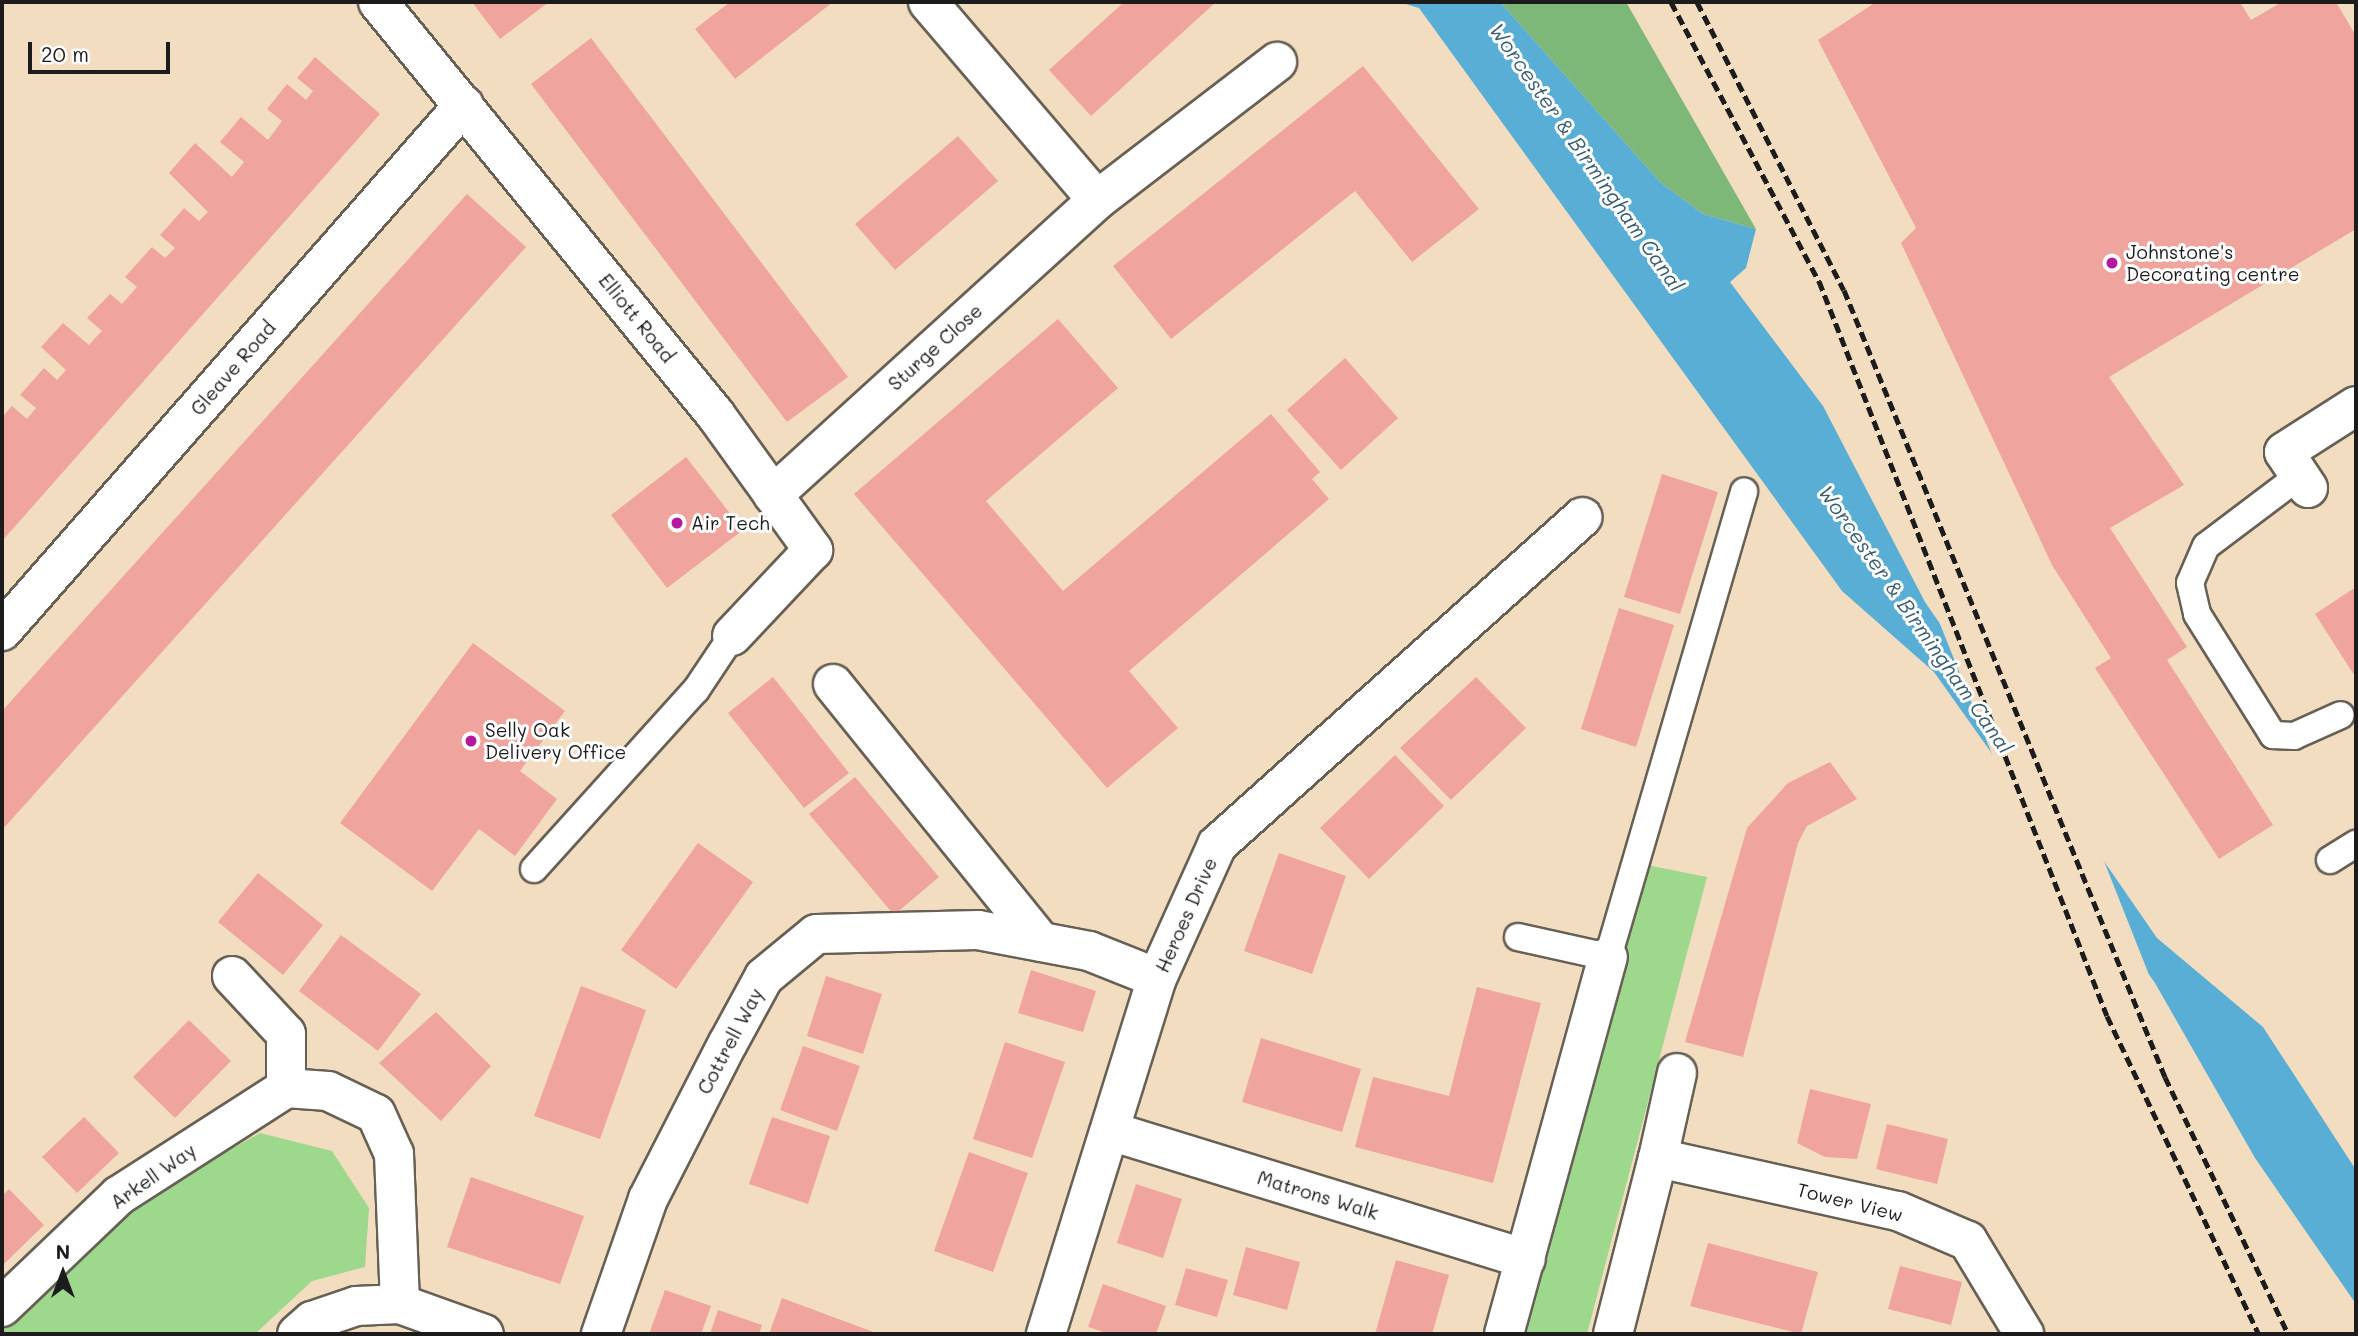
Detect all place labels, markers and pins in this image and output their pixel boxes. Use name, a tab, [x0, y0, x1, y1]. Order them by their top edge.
place label: Johnstone's Decorating centre	[2126, 241, 2300, 285]
marker: Johnstone's Decorating centre	[2104, 255, 2120, 271]
place label: Air Tech	[691, 512, 770, 534]
marker: Air Tech	[669, 515, 685, 531]
place label: Selly Oak Delivery Office	[485, 719, 626, 763]
marker: Selly Oak Delivery Office	[463, 733, 479, 749]

